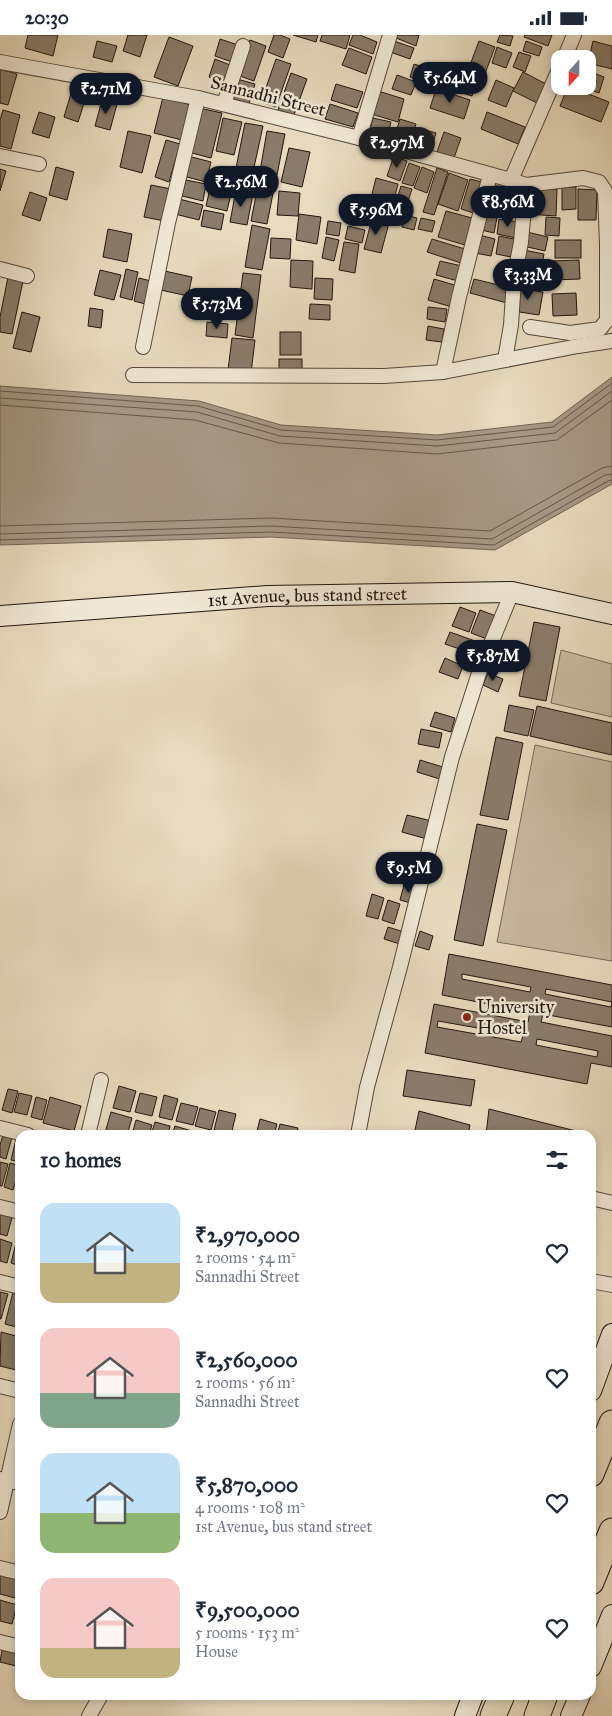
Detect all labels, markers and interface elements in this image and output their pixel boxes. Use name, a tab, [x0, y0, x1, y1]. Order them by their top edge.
text: 20:30	[25, 6, 69, 29]
north arrow	[551, 50, 596, 95]
map controls	[551, 50, 596, 95]
pin: ₹5.64M	[409, 62, 491, 104]
text: ₹5.64M	[423, 68, 477, 87]
street label: Sannadhi Street	[208, 71, 328, 121]
pin: ₹2.71M	[65, 73, 147, 115]
text: ₹2.71M	[80, 79, 132, 98]
pin: ₹2.97M	[356, 127, 438, 169]
text: ₹2.97M	[370, 133, 424, 152]
pin: ₹2.56M	[200, 165, 282, 208]
text: ₹2.56M	[215, 172, 267, 191]
pin: ₹8.56M	[467, 185, 549, 228]
text: ₹8.56M	[482, 192, 534, 211]
pin: ₹5.96M	[335, 193, 417, 236]
text: ₹5.96M	[350, 200, 402, 219]
pin: ₹3.33M	[487, 259, 569, 301]
text: ₹3.33M	[504, 265, 552, 284]
pin: ₹5.73M	[176, 287, 258, 330]
text: ₹5.73M	[192, 294, 242, 313]
street label: 1st Avenue, bus stand street	[207, 583, 408, 611]
pin: ₹5.87M	[452, 639, 534, 682]
text: ₹5.87M	[466, 646, 520, 665]
pin: ₹9.5M	[374, 851, 444, 894]
text: ₹9.5M	[387, 858, 431, 877]
place label: University Hostel	[477, 996, 555, 1039]
marker: University Hostel	[461, 1011, 473, 1023]
icon: filters	[543, 1146, 571, 1174]
text: 10 homes	[40, 1147, 121, 1173]
text: ₹2,970,000	[195, 1222, 300, 1248]
icon: home	[80, 1223, 140, 1283]
icon: heart	[543, 1239, 571, 1267]
text: 2 rooms · 54 m²	[195, 1248, 296, 1267]
text: Sannadhi Street	[195, 1267, 300, 1286]
text: ₹2,560,000	[195, 1347, 298, 1373]
icon: home	[80, 1348, 140, 1408]
icon: heart	[543, 1364, 571, 1392]
text: 2 rooms · 56 m²	[195, 1373, 295, 1392]
text: Sannadhi Street	[195, 1392, 300, 1411]
text: ₹5,870,000	[195, 1472, 298, 1498]
icon: home	[80, 1473, 140, 1533]
icon: heart	[543, 1489, 571, 1517]
text: 4 rooms · 108 m²	[195, 1498, 305, 1517]
text: 1st Avenue, bus stand street	[195, 1517, 372, 1536]
text: ₹9,500,000	[195, 1597, 300, 1623]
icon: home	[80, 1598, 140, 1658]
icon: heart	[543, 1614, 571, 1642]
text: 5 rooms · 153 m²	[195, 1623, 299, 1642]
text: House	[195, 1642, 238, 1661]

